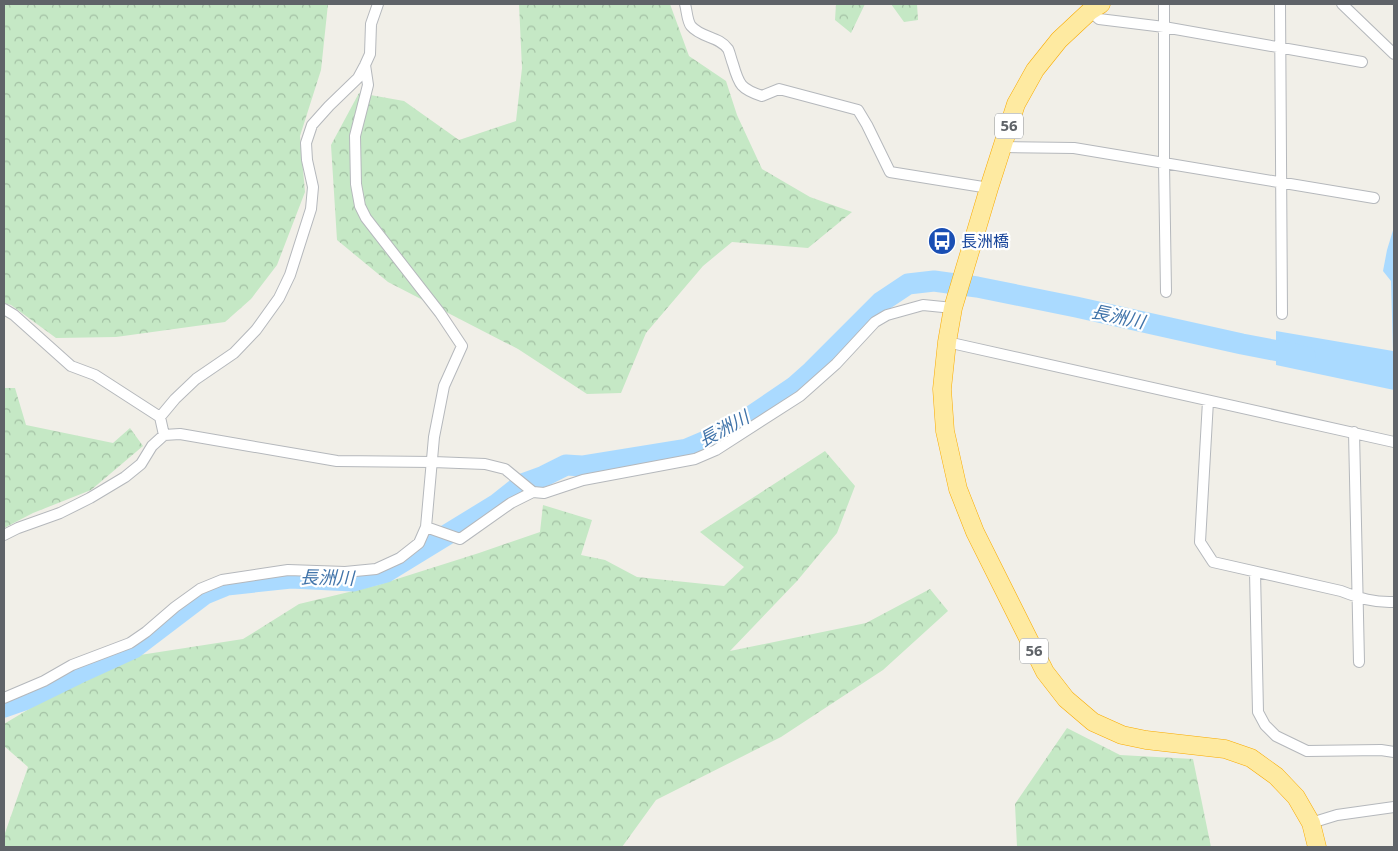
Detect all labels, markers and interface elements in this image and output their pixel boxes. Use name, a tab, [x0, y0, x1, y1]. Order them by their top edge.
road number: 56	[995, 114, 1023, 138]
bus stop icon: 長洲橋	[927, 226, 957, 256]
place label: 長洲橋	[961, 230, 1009, 252]
water label: 長洲川	[1089, 299, 1149, 334]
water label: 長洲川	[694, 404, 755, 452]
water label: 長洲川	[300, 565, 356, 590]
road number: 56	[1020, 638, 1048, 664]

